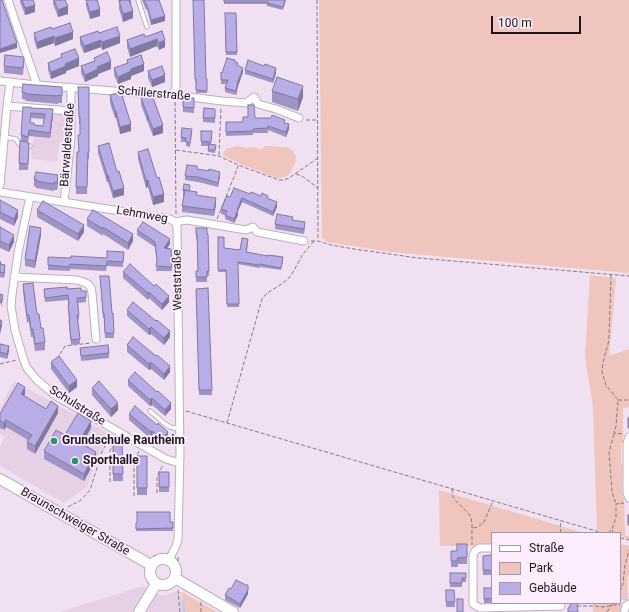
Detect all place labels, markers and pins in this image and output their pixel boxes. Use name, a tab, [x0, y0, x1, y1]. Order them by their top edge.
place label: Grundschule Rautheim	[62, 434, 185, 448]
marker: Grundschule Rautheim	[49, 436, 59, 446]
place label: Sporthalle	[83, 454, 139, 468]
marker: Sporthalle	[70, 456, 80, 466]

